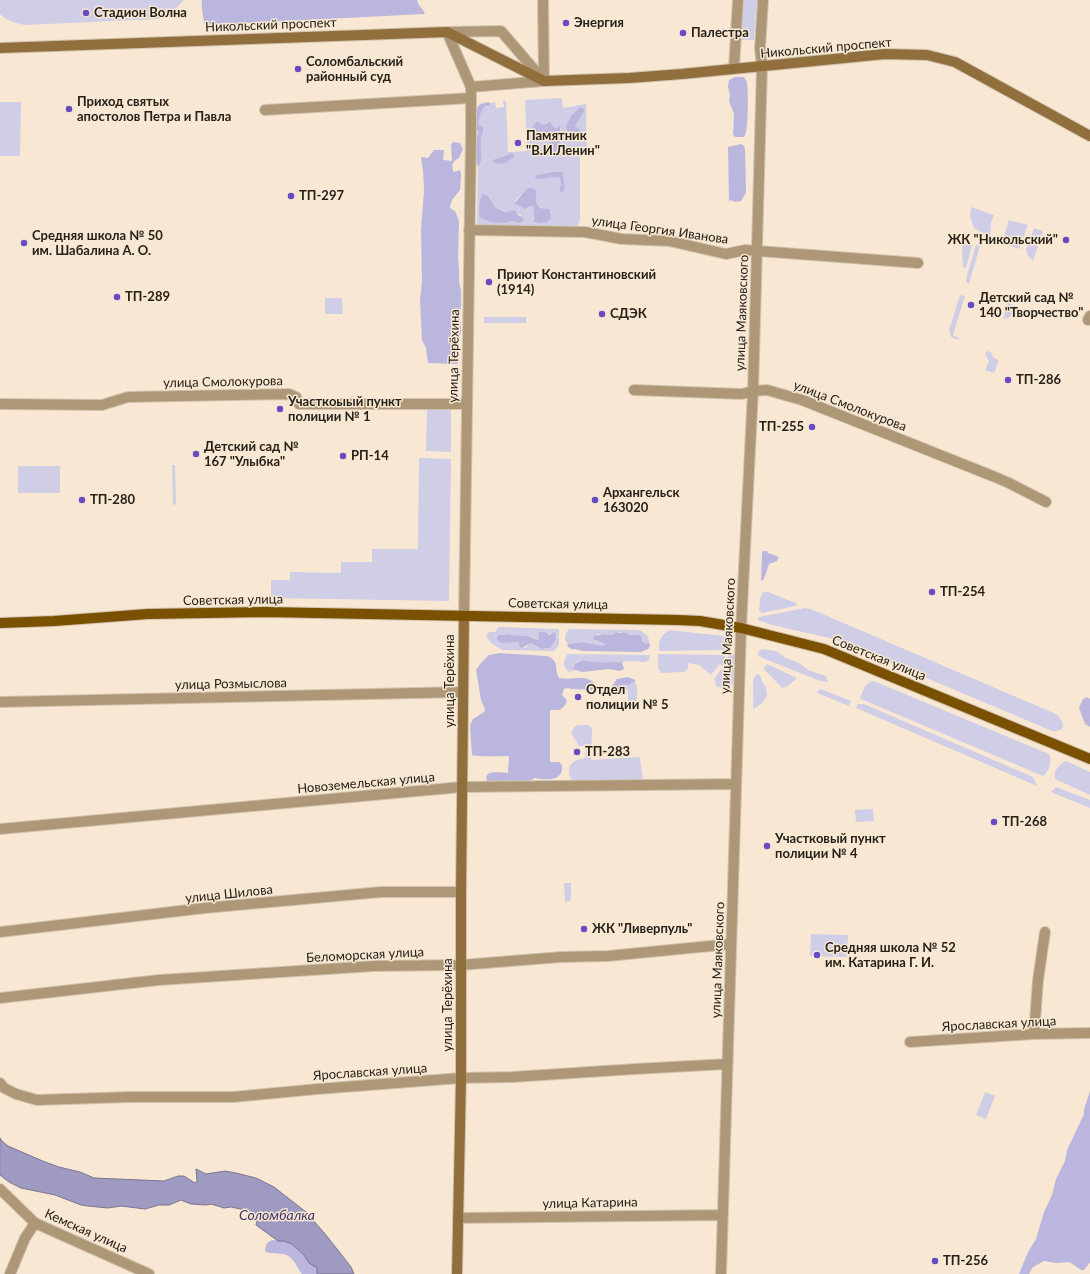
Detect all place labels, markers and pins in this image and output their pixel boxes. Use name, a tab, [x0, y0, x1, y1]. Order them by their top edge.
place label: Стадион Волна	[94, 5, 187, 21]
marker: Стадион Волна	[81, 8, 91, 18]
place label: Энергия	[574, 15, 624, 31]
marker: Энергия	[561, 18, 571, 28]
place label: Палестра	[691, 25, 749, 41]
marker: Палестра	[678, 28, 688, 38]
place label: Соломбальский районный суд	[306, 54, 403, 85]
marker: Соломбальский районный суд	[293, 64, 303, 74]
place label: Приход святых апостолов Петра и Павла	[77, 94, 231, 125]
marker: Приход святых апостолов Петра и Павла	[64, 104, 74, 114]
place label: Памятник "В.И.Ленин"	[526, 128, 600, 159]
marker: Памятник "В.И.Ленин"	[513, 138, 523, 148]
place label: ТП-297	[299, 188, 344, 204]
marker: ТП-297	[286, 191, 296, 201]
place label: Средняя школа № 50 им. Шабалина А. О.	[32, 228, 163, 259]
place label: ЖК "Никольский"	[947, 232, 1058, 248]
marker: ЖК "Никольский"	[1061, 235, 1071, 245]
marker: Средняя школа № 50 им. Шабалина А. О.	[19, 238, 29, 248]
place label: Приют Константиновский (1914)	[497, 267, 656, 298]
marker: Приют Константиновский (1914)	[484, 277, 494, 287]
place label: ТП-289	[125, 289, 170, 305]
place label: Детский сад № 140 "Творчество"	[979, 290, 1083, 321]
marker: ТП-289	[112, 292, 122, 302]
marker: Детский сад № 140 "Творчество"	[966, 300, 976, 310]
place label: СДЭК	[610, 306, 647, 322]
marker: СДЭК	[597, 309, 607, 319]
place label: ТП-286	[1016, 372, 1061, 388]
marker: ТП-286	[1003, 375, 1013, 385]
place label: Участкоыый пункт полиции № 1	[288, 394, 402, 425]
marker: Участкоыый пункт полиции № 1	[275, 404, 285, 414]
place label: ТП-255	[759, 419, 804, 435]
marker: ТП-255	[807, 422, 817, 432]
place label: Детский сад № 167 "Улыбка"	[204, 439, 299, 470]
place label: РП-14	[351, 448, 389, 464]
marker: Детский сад № 167 "Улыбка"	[191, 449, 201, 459]
marker: РП-14	[338, 451, 348, 461]
place label: Архангельск 163020	[603, 485, 679, 516]
place label: ТП-280	[90, 492, 135, 508]
marker: ТП-280	[77, 495, 87, 505]
marker: Архангельск 163020	[590, 495, 600, 505]
place label: ТП-254	[940, 584, 985, 600]
marker: ТП-254	[927, 587, 937, 597]
place label: Отдел полиции № 5	[586, 682, 668, 713]
marker: Отдел полиции № 5	[573, 692, 583, 702]
place label: ТП-283	[585, 744, 630, 760]
marker: ТП-283	[572, 747, 582, 757]
place label: ТП-268	[1002, 814, 1047, 830]
marker: ТП-268	[989, 817, 999, 827]
place label: Участковый пункт полиции № 4	[775, 831, 886, 862]
marker: Участковый пункт полиции № 4	[762, 841, 772, 851]
place label: ЖК "Ливерпуль"	[592, 921, 692, 937]
marker: ЖК "Ливерпуль"	[579, 924, 589, 934]
place label: Средняя школа № 52 им. Катарина Г. И.	[825, 940, 956, 971]
marker: Средняя школа № 52 им. Катарина Г. И.	[812, 950, 822, 960]
place label: ТП-256	[943, 1253, 988, 1269]
marker: ТП-256	[930, 1256, 940, 1266]

